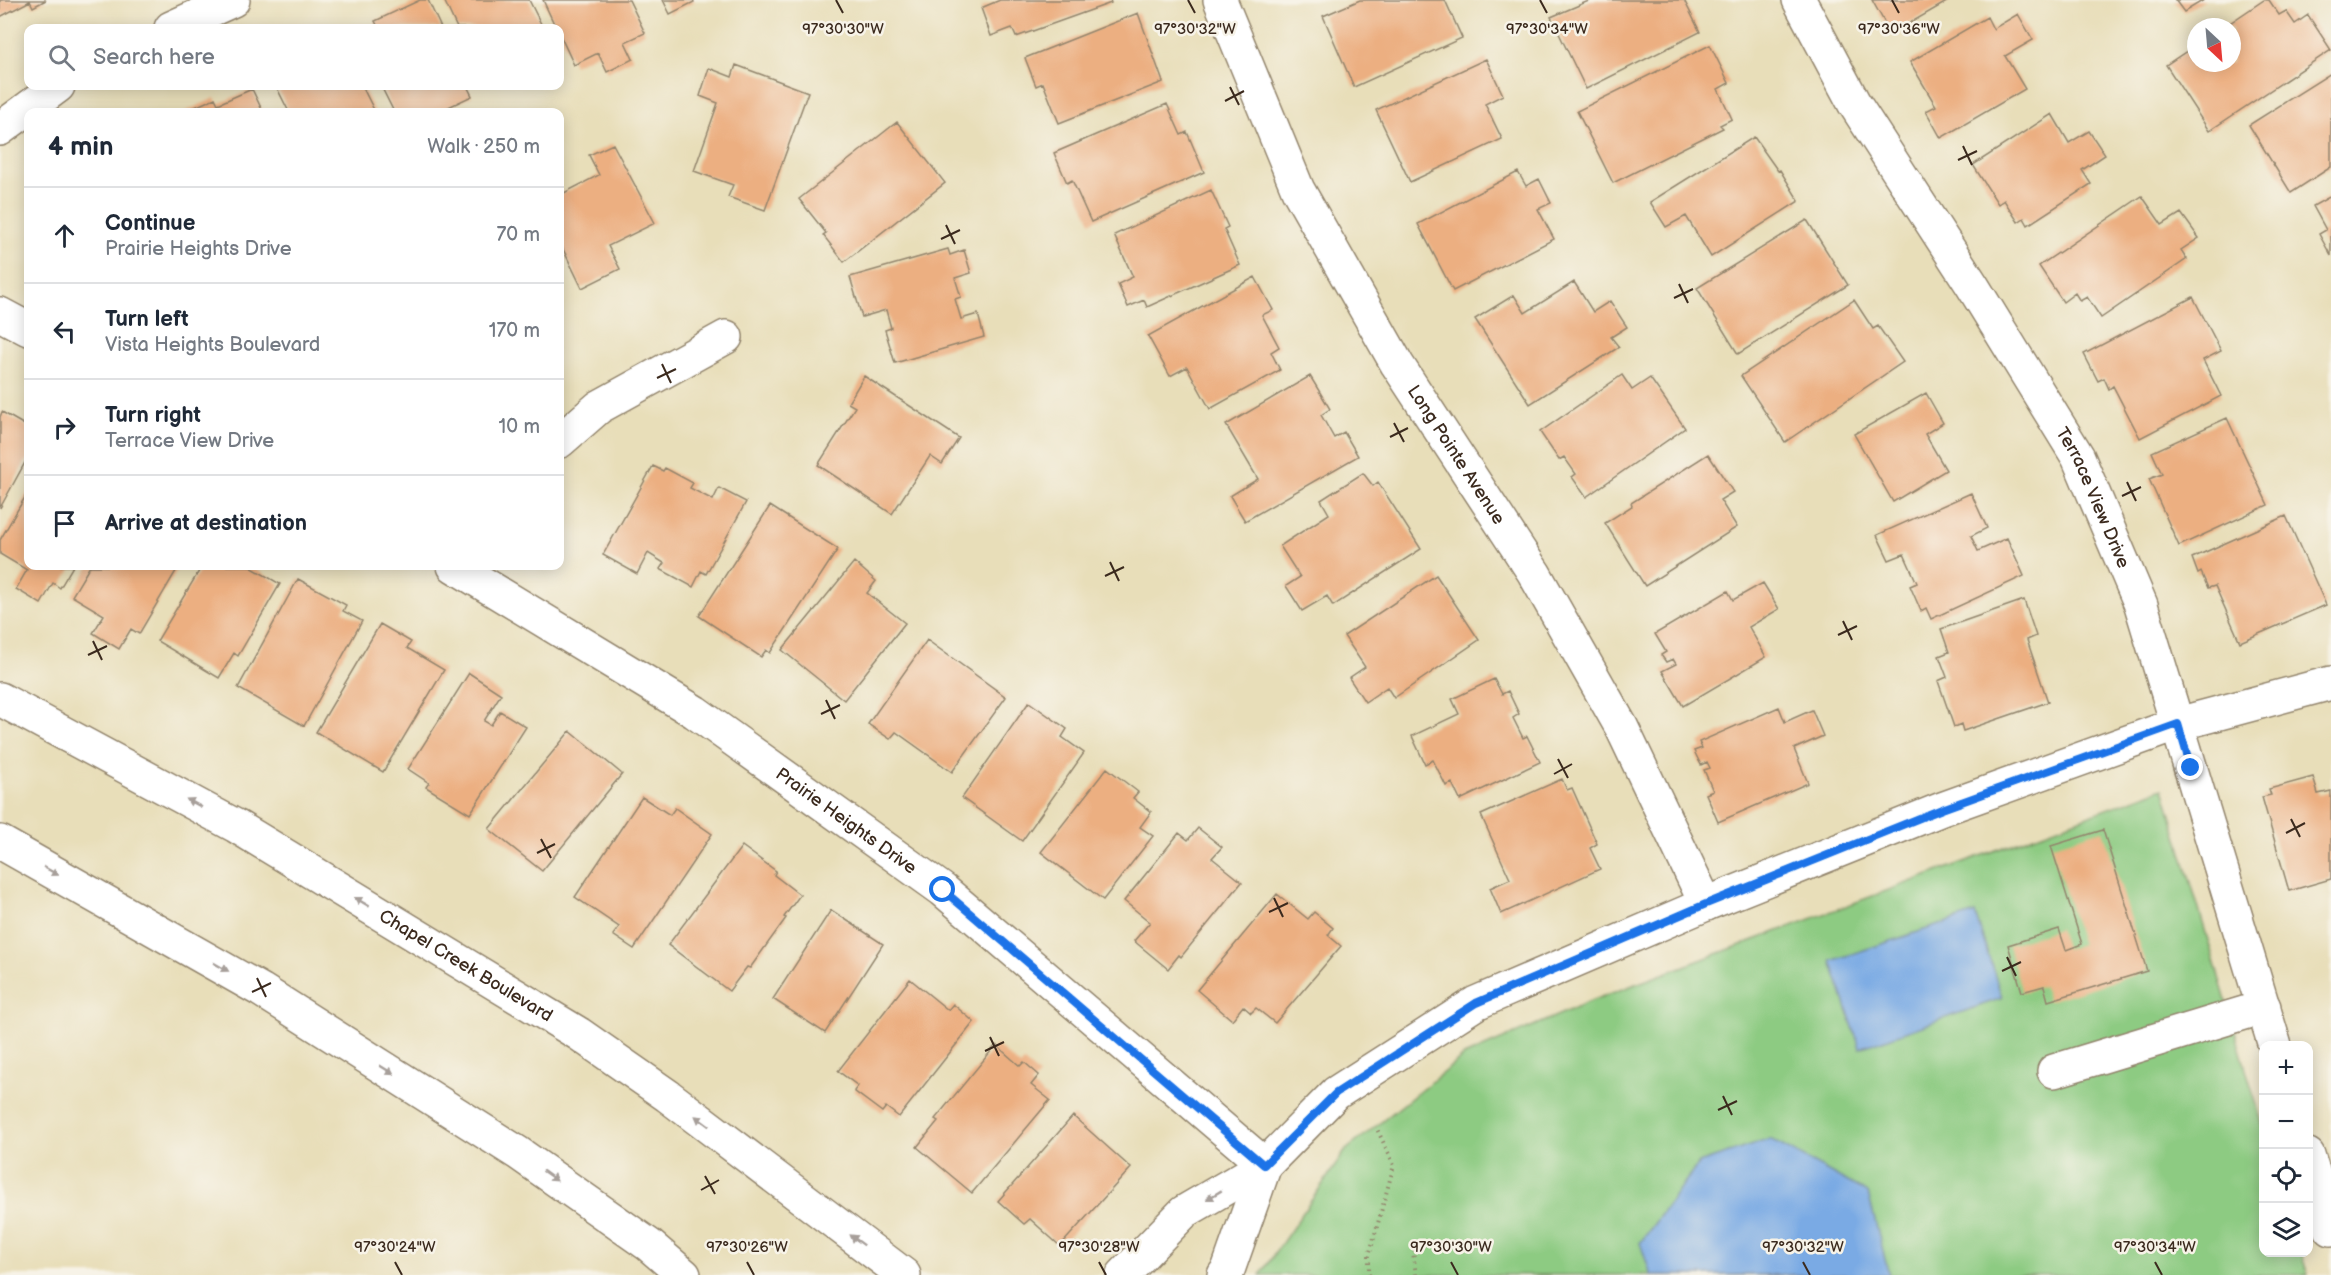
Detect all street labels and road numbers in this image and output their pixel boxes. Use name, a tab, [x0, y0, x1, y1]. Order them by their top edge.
street label: Long Pointe Avenue	[1403, 381, 1510, 528]
street label: Terrace View Drive	[2052, 423, 2135, 571]
street label: Prairie Heights Drive	[772, 763, 921, 878]
street label: Chapel Creek Boulevard	[375, 905, 557, 1026]

